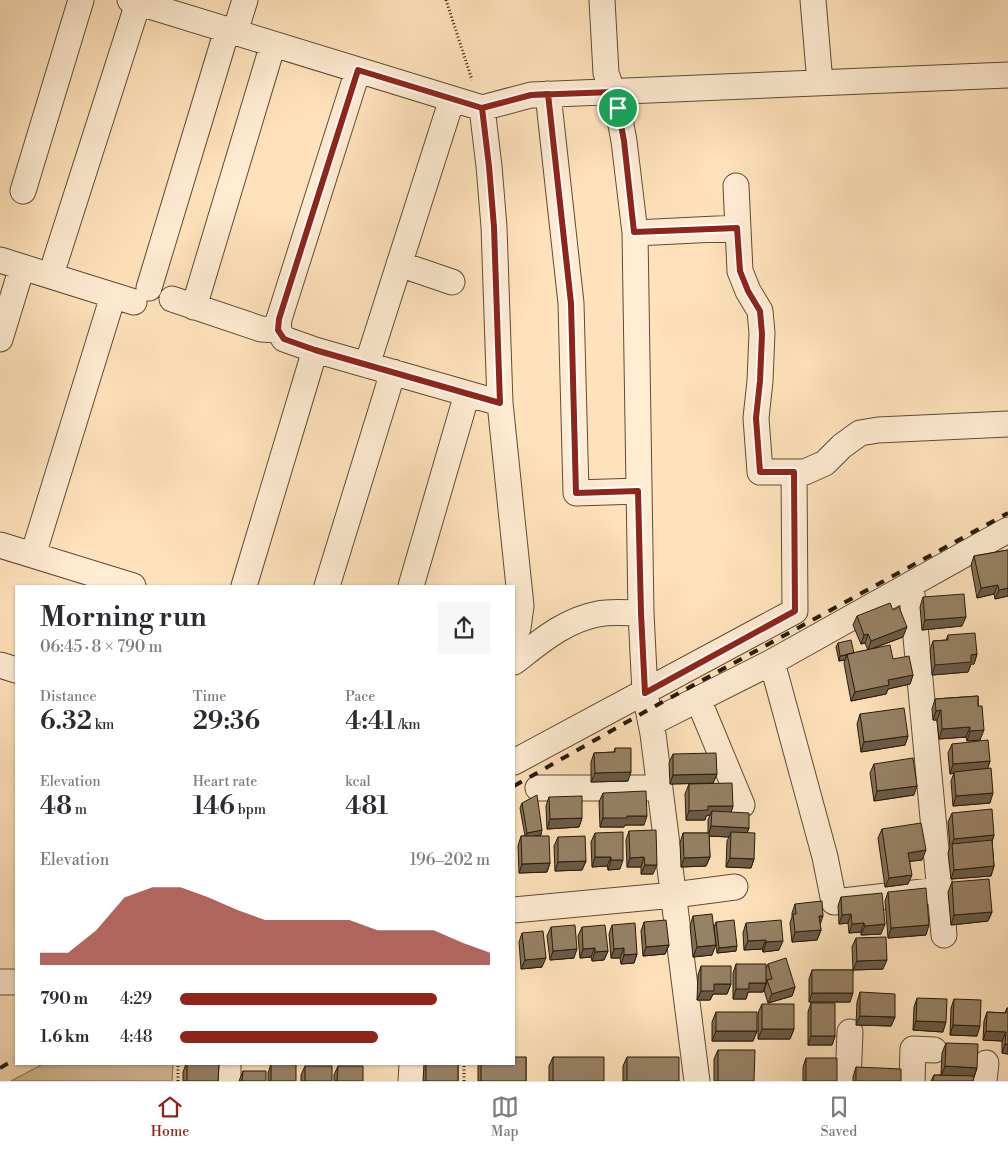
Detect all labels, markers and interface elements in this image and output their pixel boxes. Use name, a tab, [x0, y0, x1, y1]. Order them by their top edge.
pin	[597, 87, 639, 129]
icon: arrive	[604, 94, 632, 122]
text: Morning run	[40, 600, 207, 635]
button: share	[438, 602, 490, 654]
text: 06:45 · 8 × 790 m	[40, 637, 163, 657]
text: Distance	[40, 688, 97, 706]
text: Time	[193, 688, 226, 706]
text: Pace	[345, 688, 375, 706]
text: 6.32	[40, 706, 92, 737]
text: 29:36	[193, 706, 260, 737]
text: 4:41	[345, 706, 395, 737]
text: km	[92, 716, 114, 734]
text: /km	[395, 716, 421, 734]
text: Elevation	[40, 773, 101, 791]
text: Heart rate	[193, 773, 257, 791]
text: kcal	[345, 773, 371, 791]
text: 48	[40, 791, 72, 822]
text: 146	[193, 791, 235, 822]
text: 481	[345, 791, 388, 822]
text: m	[72, 801, 87, 819]
text: bpm	[235, 801, 266, 819]
text: Elevation	[40, 850, 109, 870]
text: 196–202 m	[410, 850, 490, 870]
text: 790 m	[40, 989, 88, 1009]
text: 4:29	[120, 989, 152, 1009]
text: 1.6 km	[40, 1027, 89, 1047]
text: 4:48	[120, 1027, 152, 1047]
tab: Home	[151, 1093, 189, 1141]
tab: Map	[491, 1093, 519, 1141]
tab: Saved	[820, 1093, 857, 1141]

